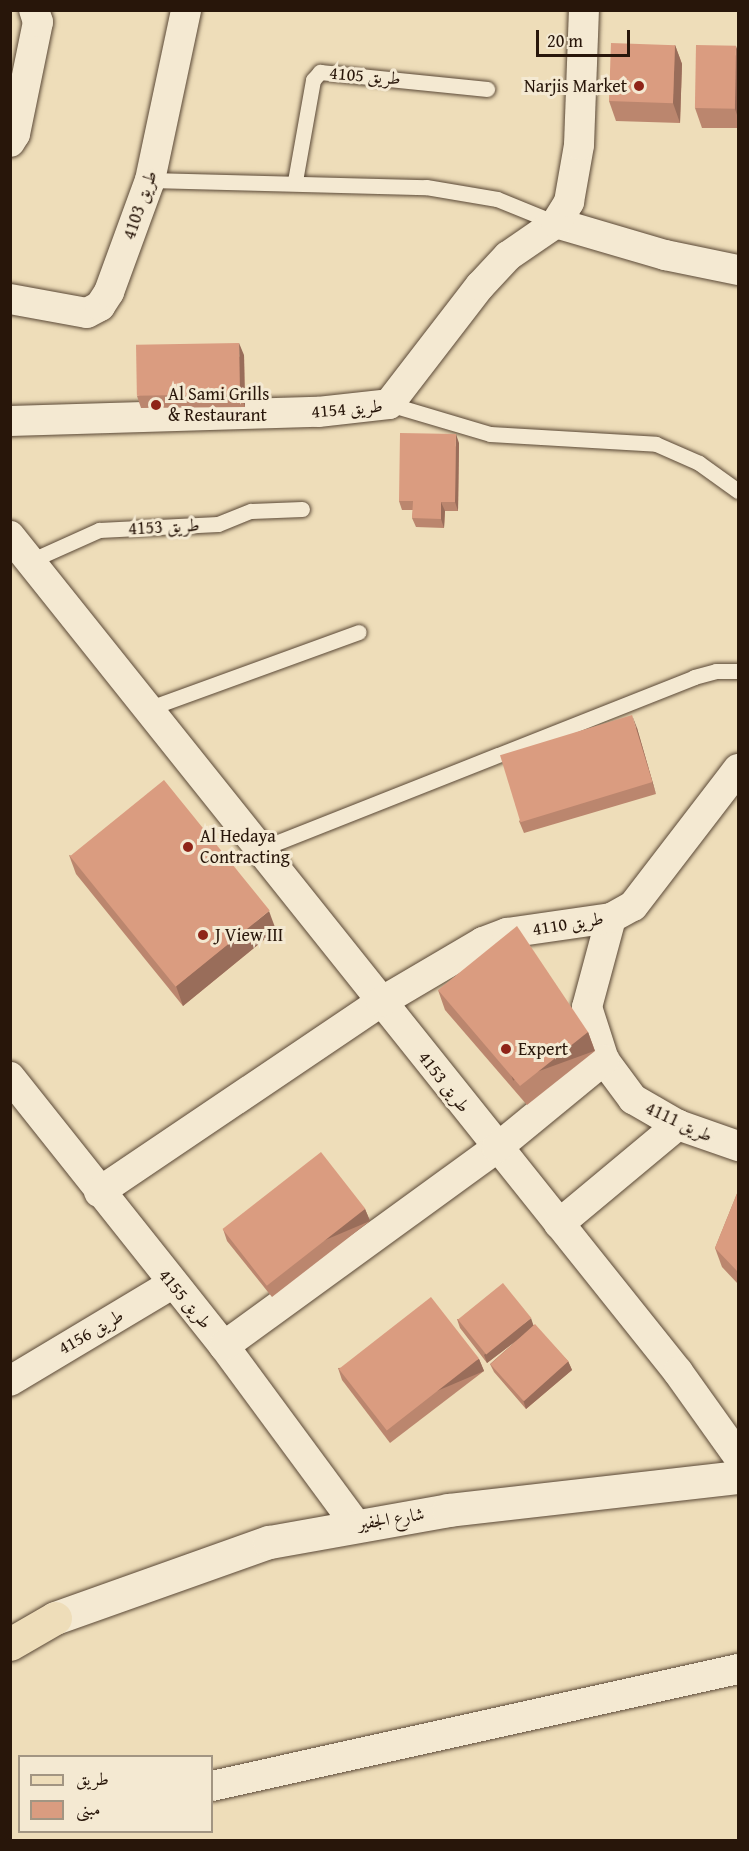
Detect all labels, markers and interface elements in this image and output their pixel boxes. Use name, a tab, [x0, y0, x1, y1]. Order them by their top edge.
scale bar	[539, 18, 634, 56]
text: 20 m	[547, 27, 583, 54]
street label: طريق 4105	[328, 62, 402, 90]
place label: Narjis Market	[524, 75, 627, 97]
marker: Narjis Market	[632, 79, 646, 93]
street label: طريق 4103	[118, 168, 162, 242]
place label: Al Sami Grills & Restaurant	[168, 384, 269, 426]
street label: طريق 4154	[310, 395, 384, 423]
marker: Al Sami Grills & Restaurant	[149, 398, 163, 412]
street label: طريق 4153	[128, 514, 200, 540]
place label: Al Hedaya Contracting	[200, 826, 290, 868]
marker: Al Hedaya Contracting	[181, 840, 195, 854]
street label: طريق 4110	[531, 908, 605, 940]
place label: J View III	[215, 924, 283, 946]
marker: J View III	[196, 928, 210, 942]
place label: Expert	[518, 1038, 568, 1060]
marker: Expert	[499, 1042, 513, 1056]
street label: طريق 4153	[413, 1047, 475, 1117]
street label: طريق 4111	[642, 1097, 716, 1147]
street label: طريق 4155	[154, 1265, 216, 1333]
street label: طريق 4156	[55, 1305, 127, 1359]
street label: شارع الجفير	[356, 1503, 426, 1535]
legend	[18, 1755, 213, 1833]
text: طريق	[76, 1765, 109, 1792]
text: مبنى	[76, 1795, 101, 1822]

